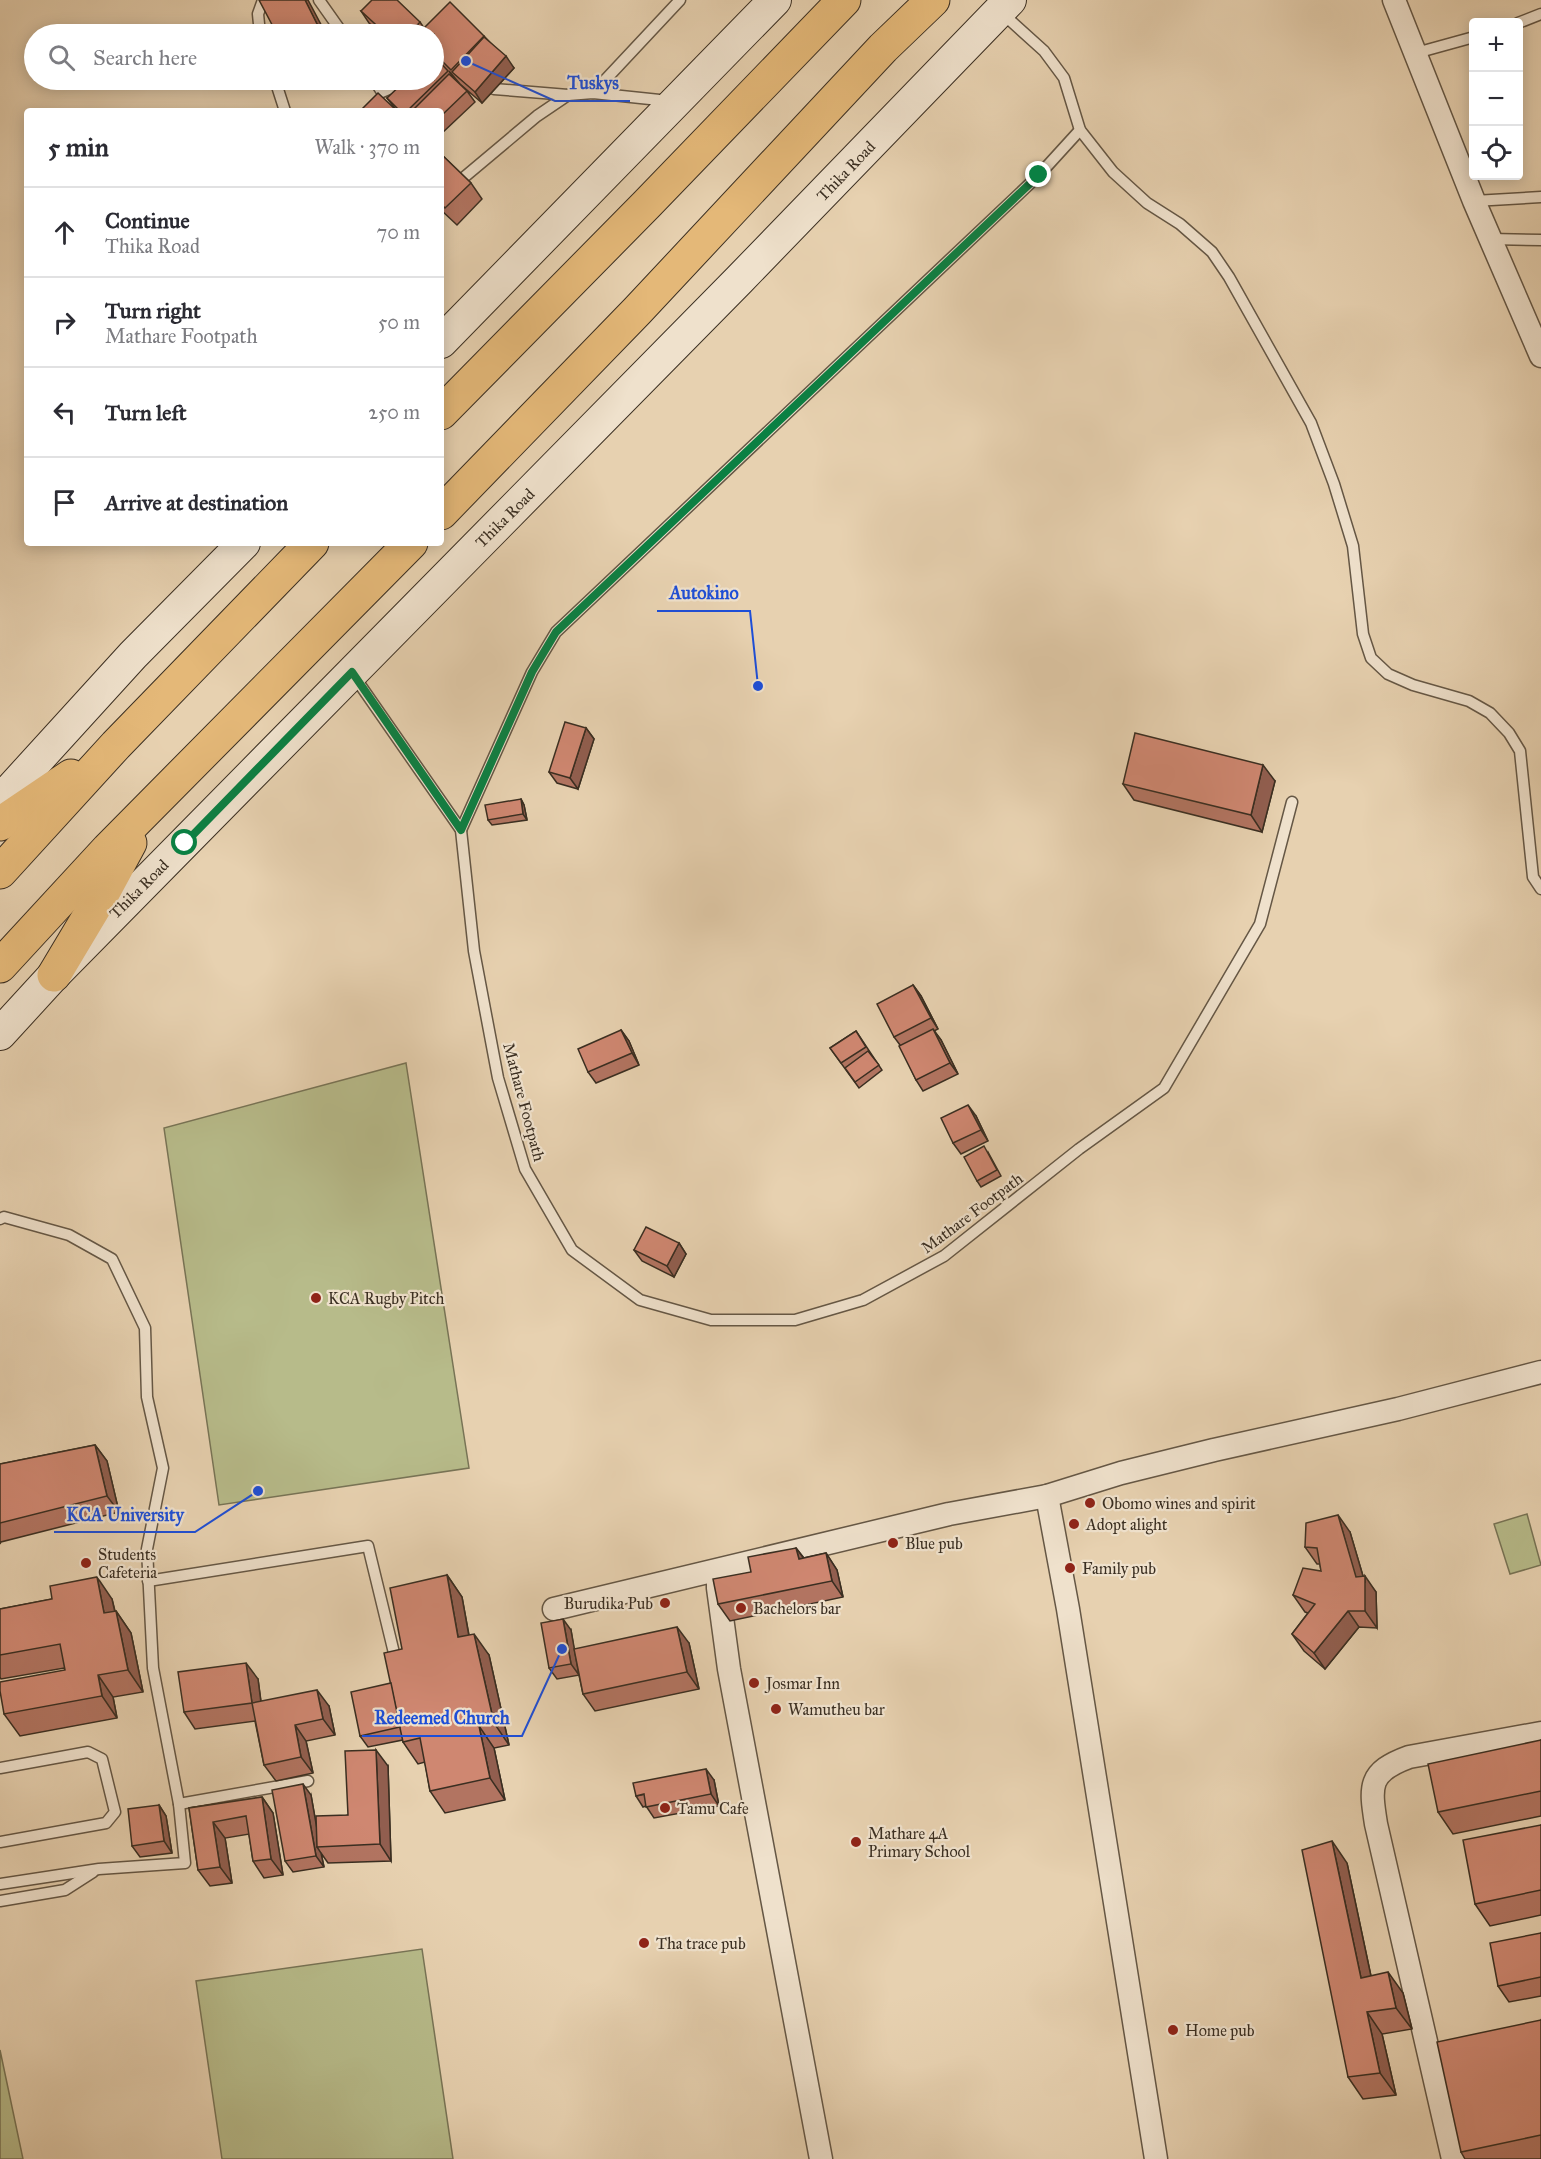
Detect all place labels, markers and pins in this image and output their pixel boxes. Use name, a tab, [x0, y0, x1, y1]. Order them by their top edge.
callout: Tuskys	[555, 65, 630, 101]
callout: Autokino	[657, 575, 750, 611]
place label: KCA Rugby Pitch	[328, 1289, 445, 1309]
marker: KCA Rugby Pitch	[309, 1291, 323, 1305]
place label: Obomo wines and spirit	[1102, 1494, 1256, 1513]
callout: KCA University	[54, 1496, 195, 1532]
marker: Obomo wines and spirit	[1083, 1496, 1097, 1510]
place label: Adopt alight	[1085, 1515, 1168, 1535]
marker: Adopt alight	[1067, 1517, 1081, 1531]
place label: Blue pub	[905, 1534, 963, 1553]
marker: Blue pub	[886, 1536, 900, 1550]
place label: Students Cafeteria	[98, 1545, 157, 1582]
marker: Students Cafeteria	[79, 1556, 93, 1570]
place label: Family pub	[1082, 1559, 1156, 1578]
marker: Family pub	[1063, 1561, 1077, 1575]
place label: Burudika Pub	[564, 1594, 653, 1613]
marker: Burudika Pub	[658, 1596, 672, 1610]
place label: Bachelors bar	[753, 1599, 841, 1618]
marker: Bachelors bar	[734, 1601, 748, 1615]
place label: Josmar Inn	[764, 1674, 840, 1694]
marker: Josmar Inn	[747, 1676, 761, 1690]
callout: Redeemed Church	[362, 1700, 522, 1736]
place label: Wamutheu bar	[788, 1700, 885, 1719]
marker: Wamutheu bar	[769, 1702, 783, 1716]
place label: Tamu Cafe	[677, 1799, 749, 1818]
marker: Tamu Cafe	[658, 1801, 672, 1815]
place label: Mathare 4A Primary School	[868, 1824, 971, 1861]
marker: Mathare 4A Primary School	[849, 1835, 863, 1849]
place label: Tha trace pub	[656, 1934, 746, 1953]
marker: Tha trace pub	[637, 1936, 651, 1950]
place label: Home pub	[1185, 2021, 1255, 2040]
marker: Home pub	[1166, 2023, 1180, 2037]

